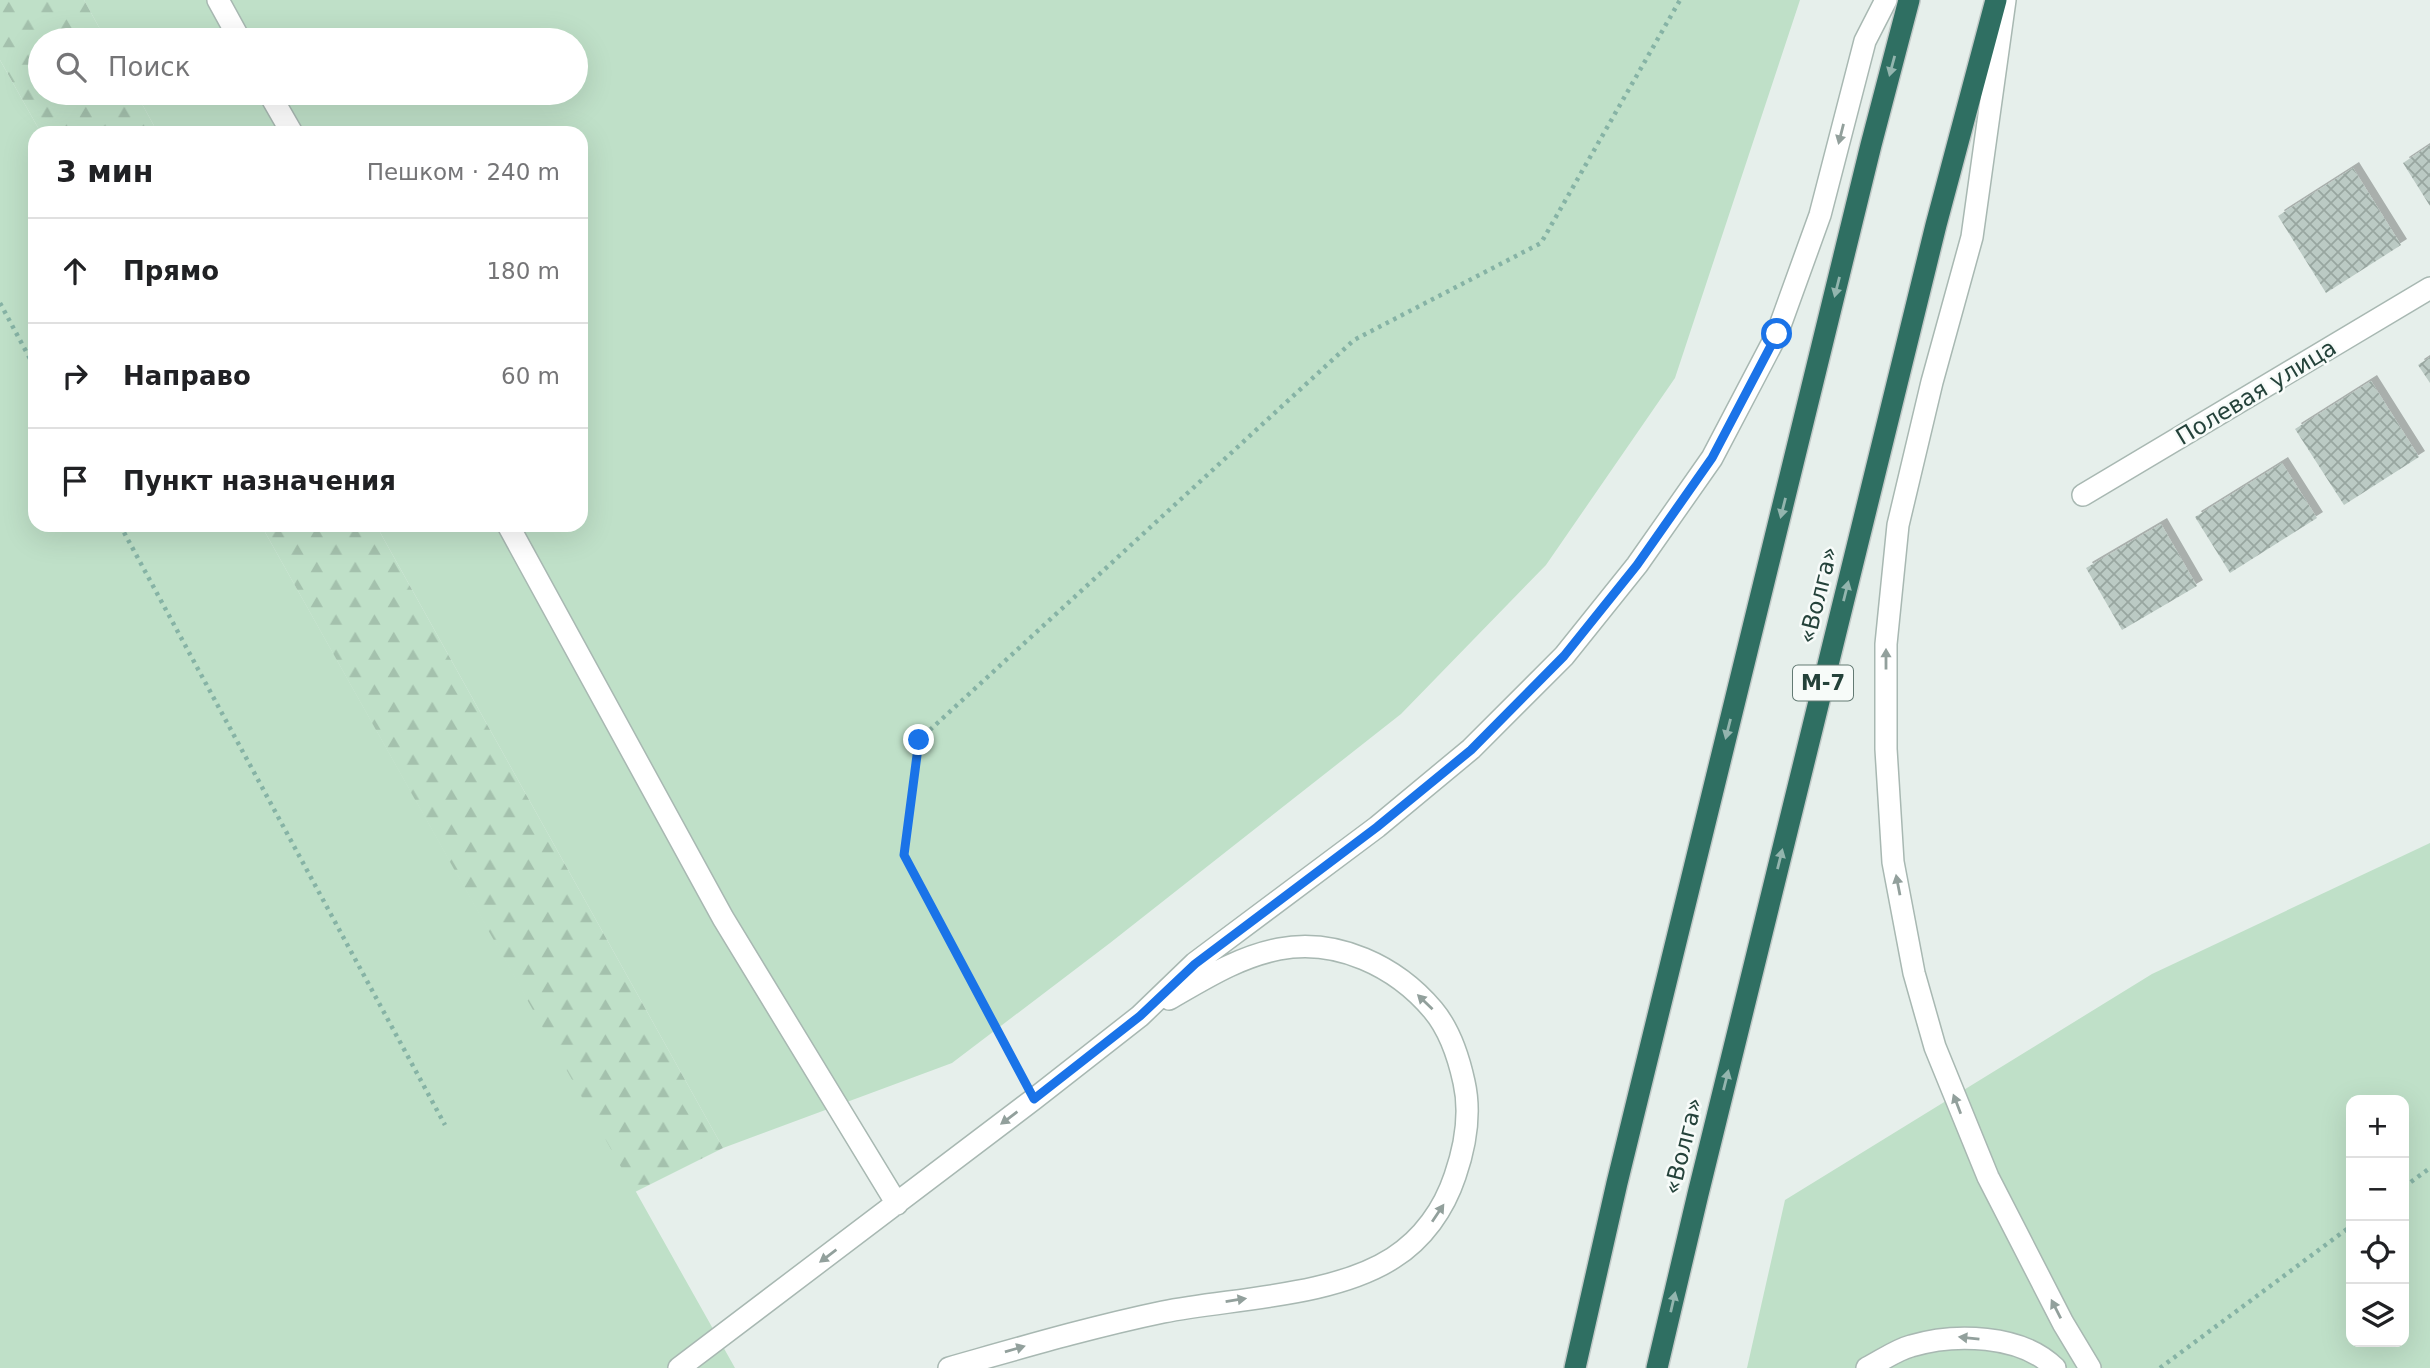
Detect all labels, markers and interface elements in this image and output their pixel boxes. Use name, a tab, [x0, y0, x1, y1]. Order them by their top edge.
search box	[28, 28, 588, 105]
icon: search	[52, 48, 90, 86]
text: Поиск	[108, 52, 190, 82]
one-way arrow	[1886, 55, 1897, 77]
one-way arrow	[1835, 123, 1846, 145]
text: 3 мин	[56, 154, 154, 189]
text: Пешком · 240 m	[367, 159, 560, 185]
icon: ahead	[56, 252, 94, 290]
text: Прямо	[123, 256, 219, 286]
text: 180 m	[486, 258, 560, 284]
one-way arrow	[1831, 276, 1842, 298]
route start	[1761, 318, 1792, 349]
street label: Полевая улица	[2171, 334, 2341, 450]
icon: right	[56, 357, 94, 395]
text: Направо	[123, 361, 251, 391]
text: 60 m	[501, 363, 560, 389]
icon: arrive	[56, 462, 94, 500]
text: Пункт назначения	[123, 466, 396, 496]
one-way arrow	[1777, 497, 1788, 519]
street label: «Волга»	[1793, 544, 1843, 646]
one-way arrow	[1841, 580, 1852, 602]
one-way arrow	[1880, 647, 1892, 669]
road number: М-7	[1793, 666, 1853, 700]
one-way arrow	[1722, 718, 1733, 740]
route end	[903, 724, 934, 755]
one-way arrow	[1775, 848, 1786, 870]
one-way arrow	[1892, 874, 1903, 896]
one-way arrow	[1416, 993, 1433, 1010]
one-way arrow	[1721, 1069, 1732, 1091]
one-way arrow	[1951, 1094, 1962, 1115]
street label: «Волга»	[1658, 1095, 1708, 1197]
map controls	[2346, 1095, 2409, 1347]
button: +	[2346, 1095, 2409, 1158]
one-way arrow	[1000, 1111, 1018, 1126]
button: −	[2346, 1158, 2409, 1221]
one-way arrow	[1431, 1204, 1445, 1222]
button: locate	[2346, 1221, 2409, 1284]
one-way arrow	[819, 1248, 837, 1263]
button: layers	[2346, 1284, 2409, 1347]
one-way arrow	[1667, 1290, 1678, 1312]
one-way arrow	[1226, 1294, 1248, 1305]
one-way arrow	[2051, 1299, 2062, 1319]
one-way arrow	[1958, 1332, 1980, 1343]
one-way arrow	[1004, 1343, 1026, 1354]

